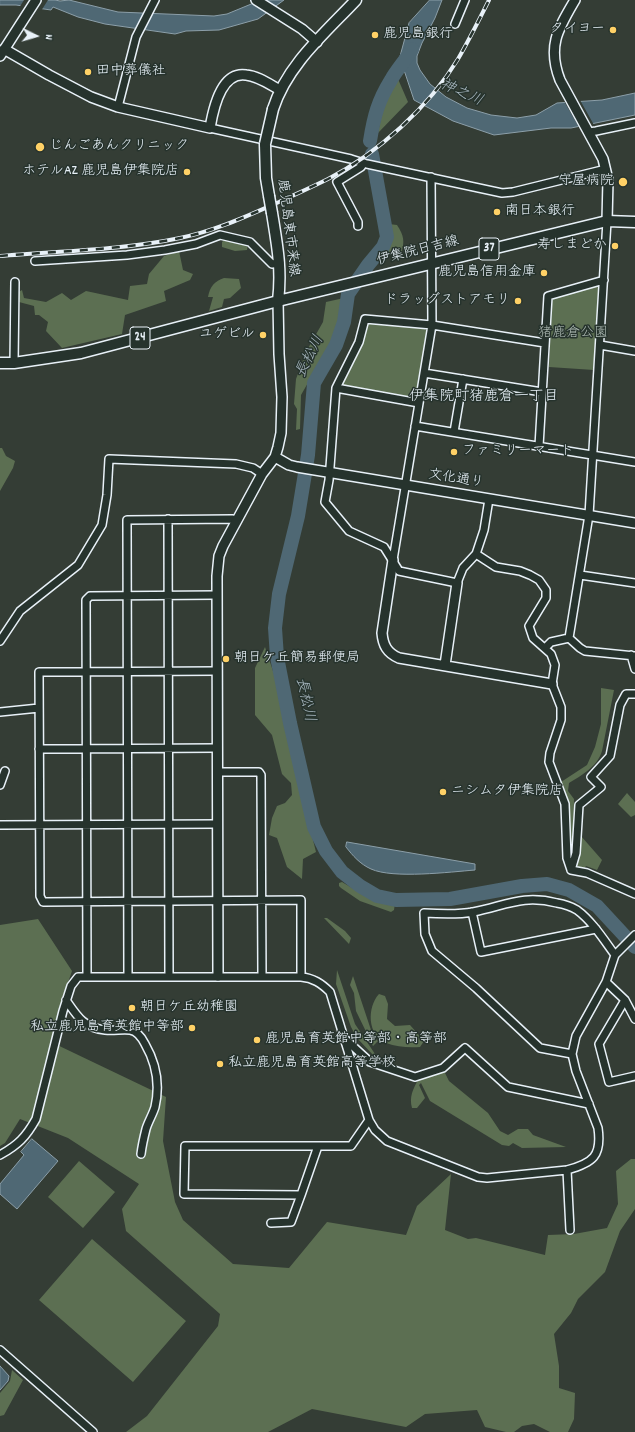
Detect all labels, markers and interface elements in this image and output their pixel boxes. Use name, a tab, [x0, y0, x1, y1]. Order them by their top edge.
north arrow	[16, 16, 56, 56]
place label: タイヨー	[550, 22, 605, 38]
marker: タイヨー	[608, 25, 618, 35]
place label: 鹿児島銀行	[383, 27, 453, 43]
marker: 鹿児島銀行	[370, 30, 380, 40]
text: N	[40, 34, 56, 40]
place label: 田中葬儀社	[96, 64, 166, 80]
marker: 田中葬儀社	[83, 67, 93, 77]
water label: 神之川	[437, 77, 485, 111]
place label: じんごあんクリニック	[49, 139, 189, 155]
marker: じんごあんクリニック	[34, 141, 46, 153]
place label: ホテルAZ 鹿児島伊集院店	[22, 164, 179, 180]
marker: ホテルAZ 鹿児島伊集院店	[182, 167, 192, 177]
place label: 守屋病院	[558, 174, 614, 190]
marker: 守屋病院	[617, 176, 629, 188]
street label: 鹿児島東市来線	[273, 178, 301, 278]
place label: 南日本銀行	[505, 204, 575, 220]
marker: 南日本銀行	[492, 207, 502, 217]
street label: 伊集院日吉線	[375, 234, 461, 270]
road number: 37	[479, 238, 499, 260]
place label: 寿しまどか	[537, 238, 607, 254]
marker: 寿しまどか	[610, 241, 620, 251]
place label: 鹿児島信用金庫	[438, 265, 536, 281]
marker: 鹿児島信用金庫	[539, 268, 549, 278]
place label: ドラッグストアモリ	[384, 293, 510, 309]
marker: ドラッグストアモリ	[513, 296, 523, 306]
park label: 猪鹿倉公園	[538, 326, 608, 342]
road number: 24	[130, 327, 150, 349]
place label: ユゲビル	[199, 327, 255, 343]
marker: ユゲビル	[258, 330, 268, 340]
water label: 長松川	[293, 333, 329, 381]
district label: 伊集院町猪鹿倉一丁目	[409, 389, 559, 407]
place label: ファミリーマート	[462, 444, 574, 460]
marker: ファミリーマート	[449, 447, 459, 457]
street label: 文化通り	[427, 467, 485, 493]
place label: 朝日ケ丘簡易郵便局	[234, 651, 360, 667]
marker: 朝日ケ丘簡易郵便局	[221, 654, 231, 664]
water label: 長松川	[291, 676, 317, 724]
place label: ニシムタ伊集院店	[451, 784, 563, 800]
marker: ニシムタ伊集院店	[438, 787, 448, 797]
place label: 朝日ケ丘幼稚園	[140, 1000, 238, 1016]
marker: 朝日ケ丘幼稚園	[127, 1003, 137, 1013]
place label: 私立鹿児島育英館中等部	[30, 1020, 184, 1036]
marker: 私立鹿児島育英館中等部	[187, 1023, 197, 1033]
place label: 鹿児島育英館中等部・高等部	[265, 1032, 447, 1048]
marker: 鹿児島育英館中等部・高等部	[252, 1035, 262, 1045]
place label: 私立鹿児島育英館高等学校	[228, 1056, 396, 1072]
marker: 私立鹿児島育英館高等学校	[215, 1059, 225, 1069]

